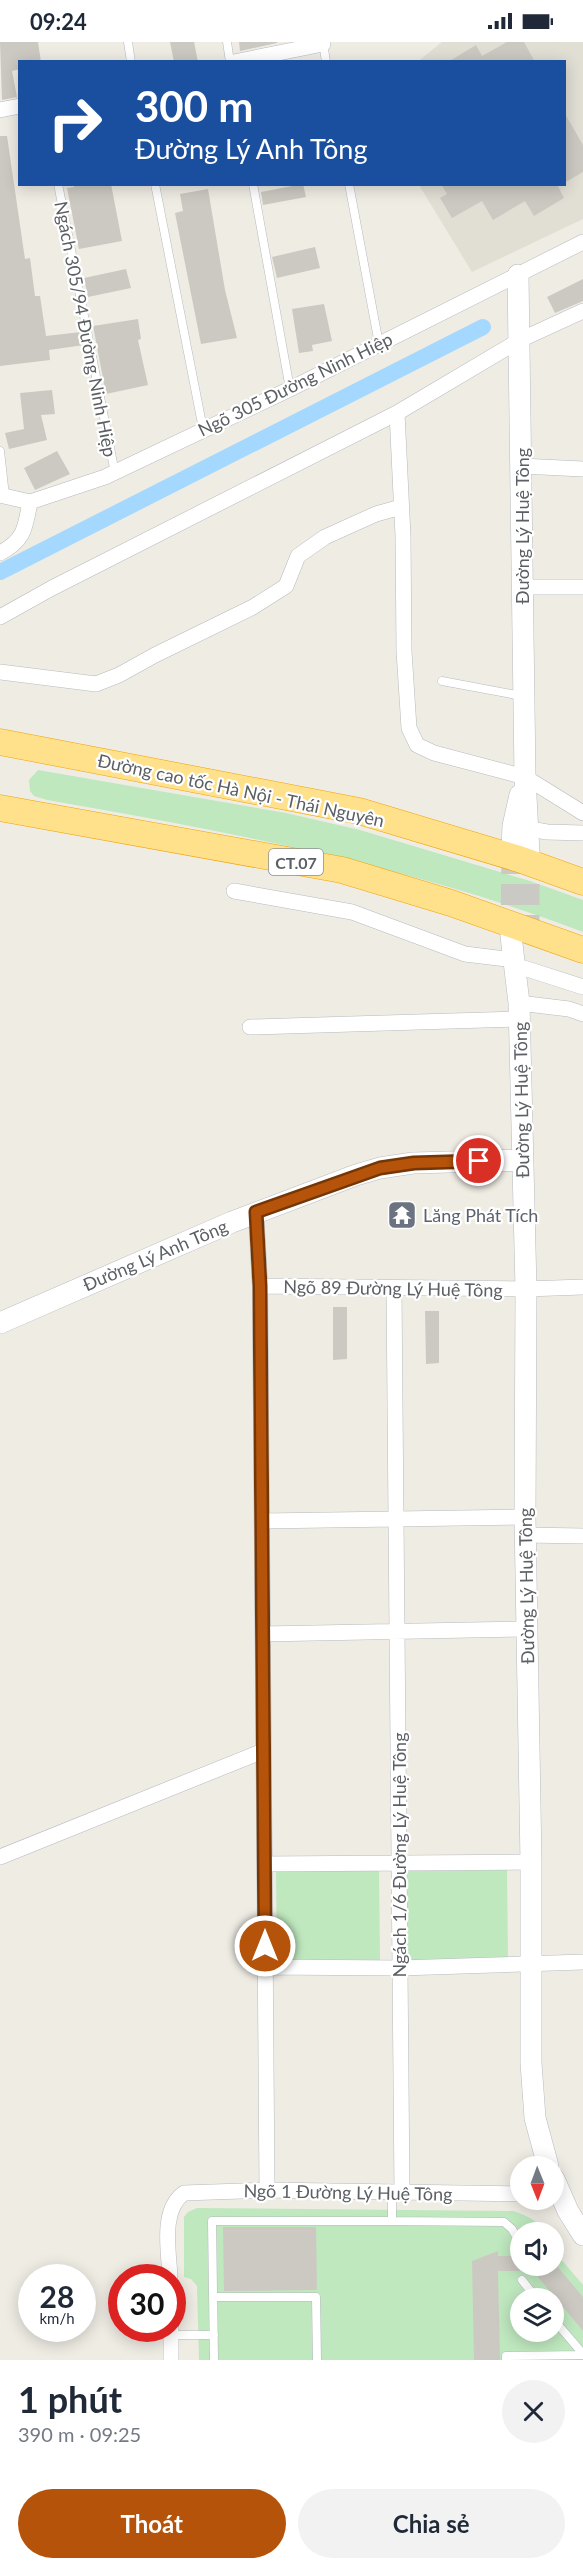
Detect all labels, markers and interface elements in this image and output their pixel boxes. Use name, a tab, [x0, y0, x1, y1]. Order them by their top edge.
text: 09:24	[30, 8, 87, 35]
text: 300 m	[135, 81, 253, 131]
icon: right	[36, 84, 114, 162]
text: Đường Lý Anh Tông	[135, 132, 367, 165]
street label: Ngách 305/94 Đường Ninh Hiệp	[50, 199, 122, 459]
street label: Ngõ 305 Đường Ninh Hiệp	[194, 327, 396, 441]
street label: Đường Lý Huệ Tông	[511, 448, 533, 604]
street label: Đường cao tốc Hà Nội - Thái Nguyên	[96, 749, 386, 831]
road number: CT.07	[269, 849, 323, 875]
street label: Đường Lý Huệ Tông	[509, 1022, 533, 1178]
pin	[453, 1135, 504, 1186]
icon: arrive	[462, 1144, 495, 1177]
temple icon: Lăng Phát Tích	[386, 1199, 418, 1231]
place label: Lăng Phát Tích	[423, 1204, 538, 1226]
street label: Đường Lý Anh Tông	[79, 1215, 231, 1295]
street label: Ngõ 89 Đường Lý Huệ Tông	[283, 1275, 503, 1301]
street label: Đường Lý Huệ Tông	[514, 1508, 538, 1664]
street label: Ngách 1/6 Đường Lý Huệ Tông	[388, 1732, 410, 1978]
position arrow	[233, 1914, 297, 1978]
north arrow	[510, 2156, 564, 2210]
map controls	[510, 2156, 564, 2342]
street label: Ngõ 1 Đường Lý Huệ Tông	[243, 2179, 453, 2205]
button: sound	[510, 2222, 564, 2276]
speed limit sign: 30	[108, 2264, 186, 2342]
text: 28	[40, 2278, 74, 2314]
button: layers	[510, 2288, 564, 2342]
text: km/h	[39, 2309, 75, 2327]
text: 1 phút	[18, 2377, 122, 2421]
button: close	[502, 2380, 565, 2443]
text: 390 m · 09:25	[18, 2422, 141, 2446]
button: Thoát	[18, 2489, 286, 2558]
button: Chia sẻ	[298, 2489, 565, 2558]

